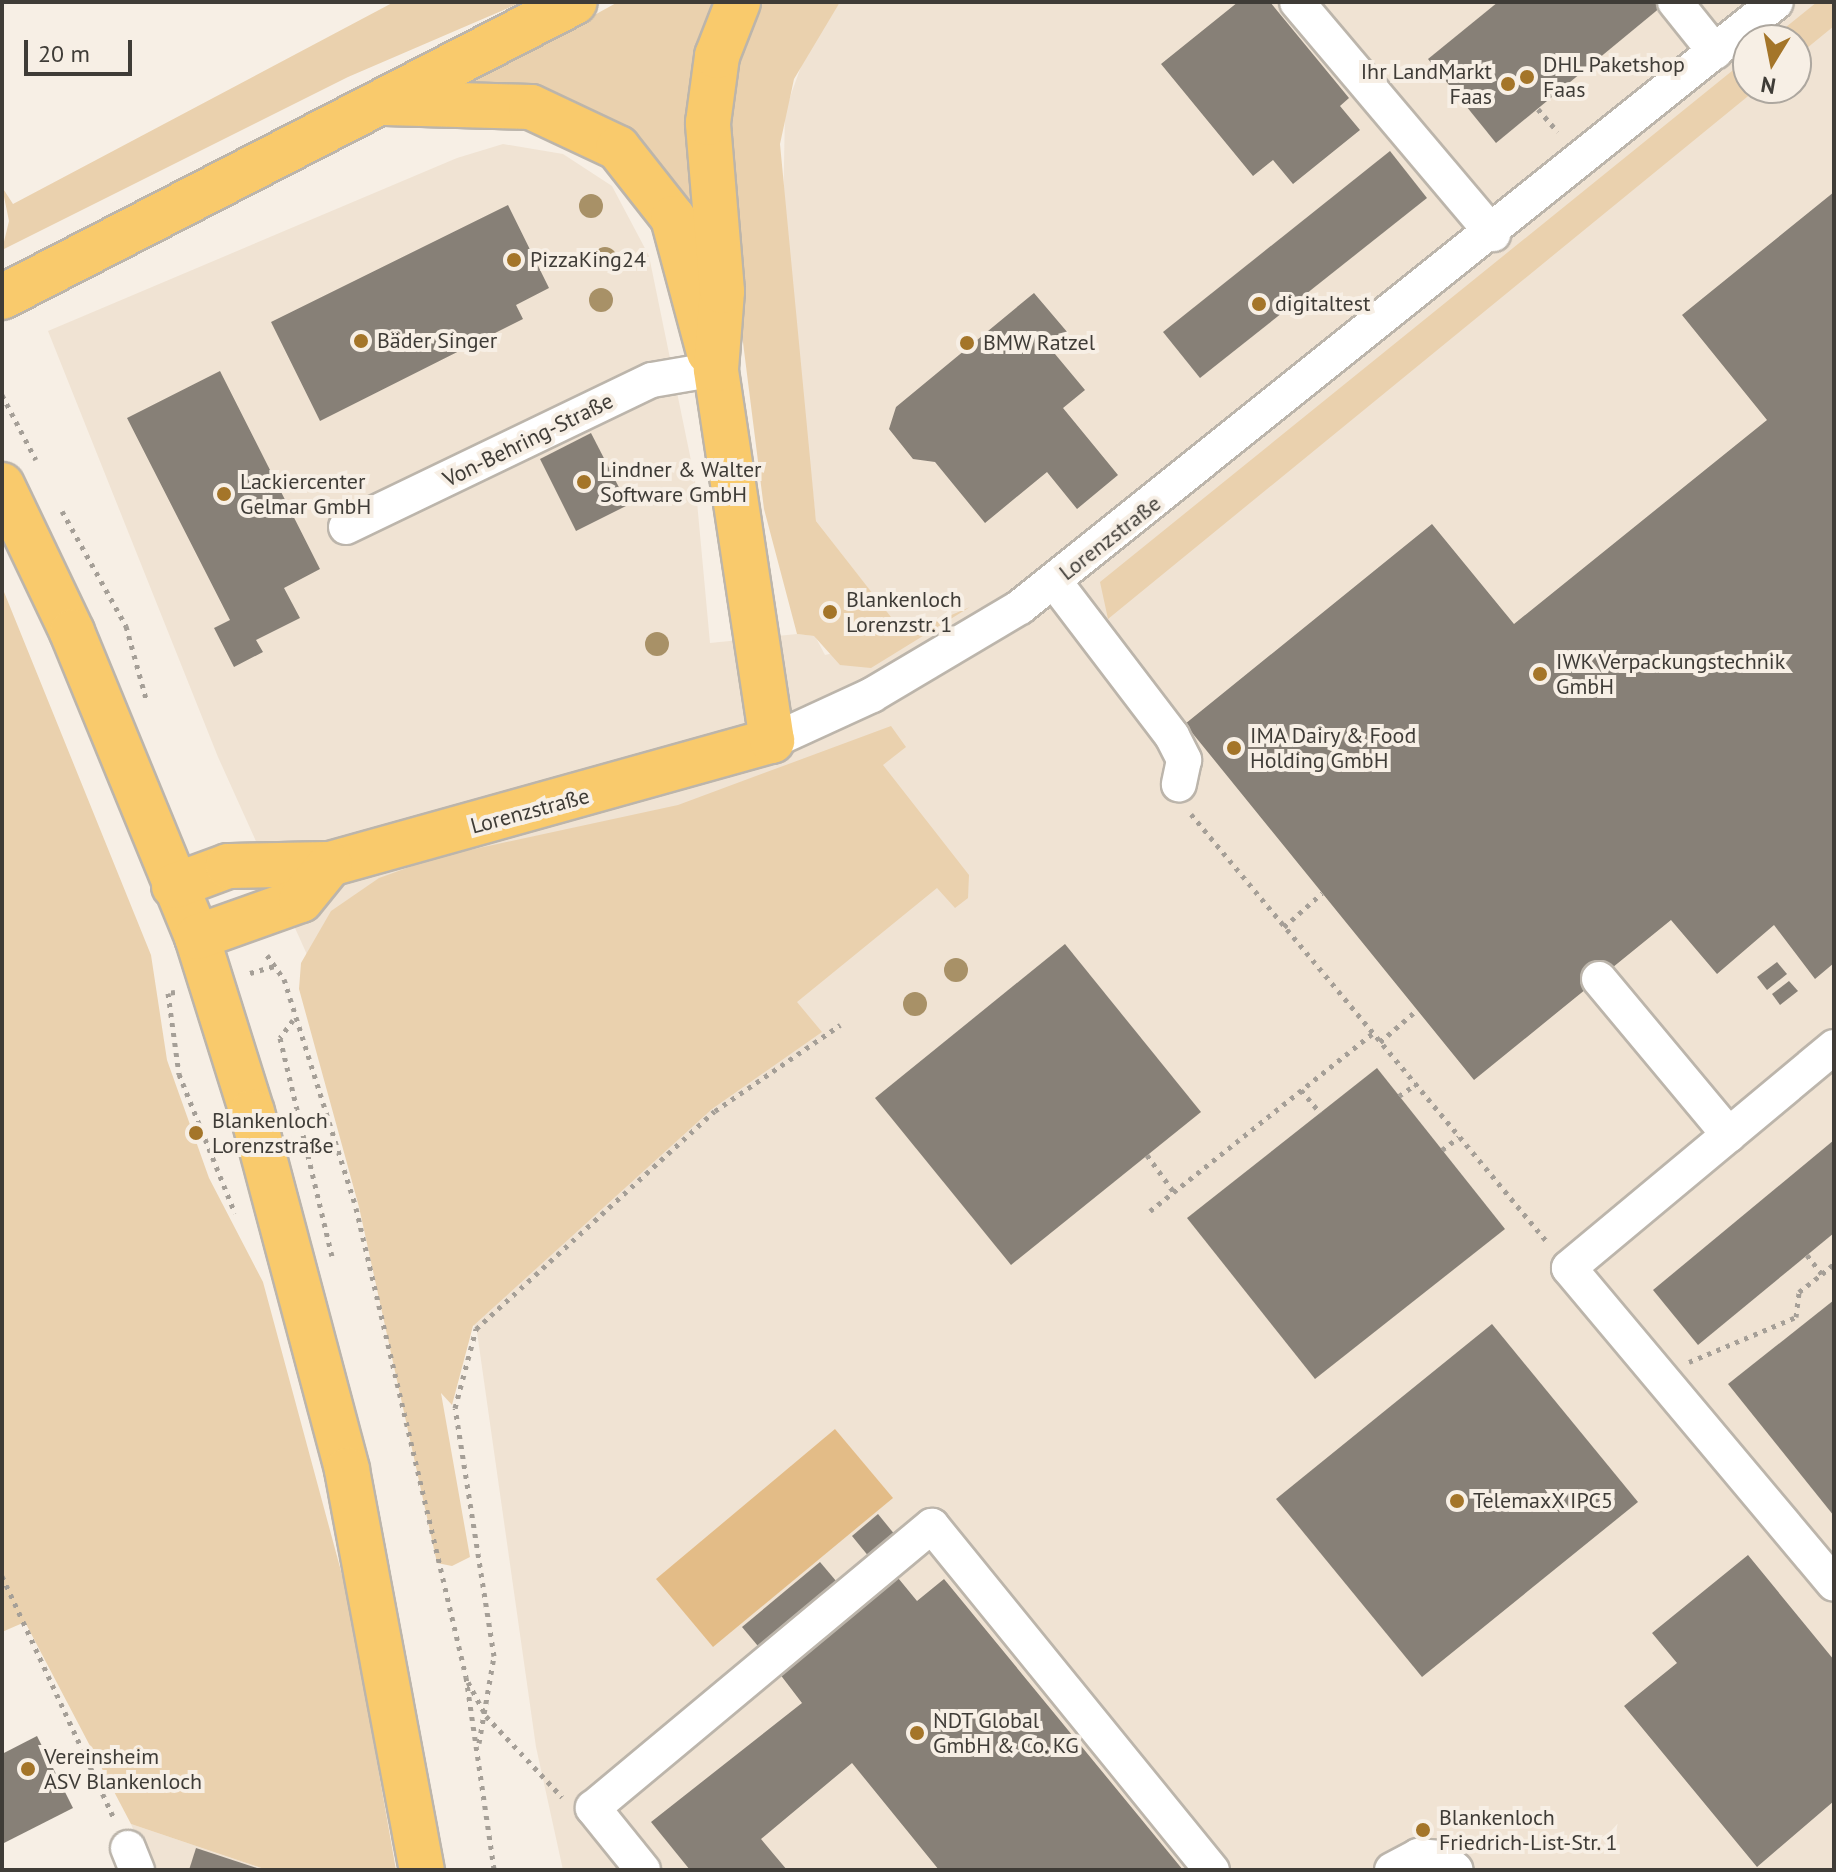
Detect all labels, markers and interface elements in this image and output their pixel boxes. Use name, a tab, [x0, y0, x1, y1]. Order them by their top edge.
scale bar	[28, 24, 136, 74]
north arrow	[1732, 24, 1812, 104]
text: 20 m	[38, 38, 90, 69]
place label: DHL Paketshop Faas	[1543, 51, 1686, 102]
place label: Ihr LandMarkt Faas	[1361, 58, 1492, 110]
marker: DHL Paketshop Faas	[1518, 68, 1536, 86]
text: N	[1759, 71, 1778, 101]
marker: Ihr LandMarkt Faas	[1499, 75, 1517, 93]
place label: PizzaKing24	[530, 247, 646, 273]
marker: PizzaKing24	[505, 251, 523, 269]
place label: digitaltest	[1275, 291, 1370, 317]
marker: digitaltest	[1250, 295, 1268, 313]
place label: Bäder Singer	[377, 328, 497, 354]
place label: BMW Ratzel	[983, 330, 1096, 356]
marker: Bäder Singer	[352, 332, 370, 350]
marker: BMW Ratzel	[958, 334, 976, 352]
street label: Von-Behring-Straße	[439, 387, 617, 493]
place label: Lindner & Walter Software GmbH	[600, 456, 762, 508]
place label: Lackiercenter Gelmar GmbH	[240, 468, 371, 520]
marker: Lindner & Walter Software GmbH	[575, 473, 593, 491]
marker: Lackiercenter Gelmar GmbH	[215, 485, 233, 503]
street label: Lorenzstraße	[1054, 490, 1166, 586]
place label: Blankenloch Lorenzstr. 1	[846, 586, 962, 638]
marker: Blankenloch Lorenzstr. 1	[821, 603, 839, 621]
place label: IWK Verpackungstechnik GmbH	[1556, 648, 1787, 700]
marker: IWK Verpackungstechnik GmbH	[1531, 665, 1549, 683]
place label: IMA Dairy & Food Holding GmbH	[1250, 722, 1418, 774]
marker: IMA Dairy & Food Holding GmbH	[1225, 739, 1243, 757]
street label: Lorenzstraße	[468, 783, 592, 839]
place label: Blankenloch Lorenzstraße	[212, 1107, 334, 1158]
marker: Blankenloch Lorenzstraße	[187, 1124, 205, 1142]
place label: TelemaxX IPC5	[1473, 1488, 1614, 1514]
marker: TelemaxX IPC5	[1448, 1492, 1466, 1510]
place label: NDT Global GmbH & Co. KG	[933, 1707, 1080, 1758]
marker: NDT Global GmbH & Co. KG	[908, 1724, 926, 1742]
place label: Vereinsheim ASV Blankenloch	[44, 1743, 203, 1794]
marker: Vereinsheim ASV Blankenloch	[19, 1760, 37, 1778]
place label: Blankenloch Friedrich-List-Str. 1	[1439, 1804, 1619, 1856]
marker: Blankenloch Friedrich-List-Str. 1	[1414, 1821, 1432, 1839]

